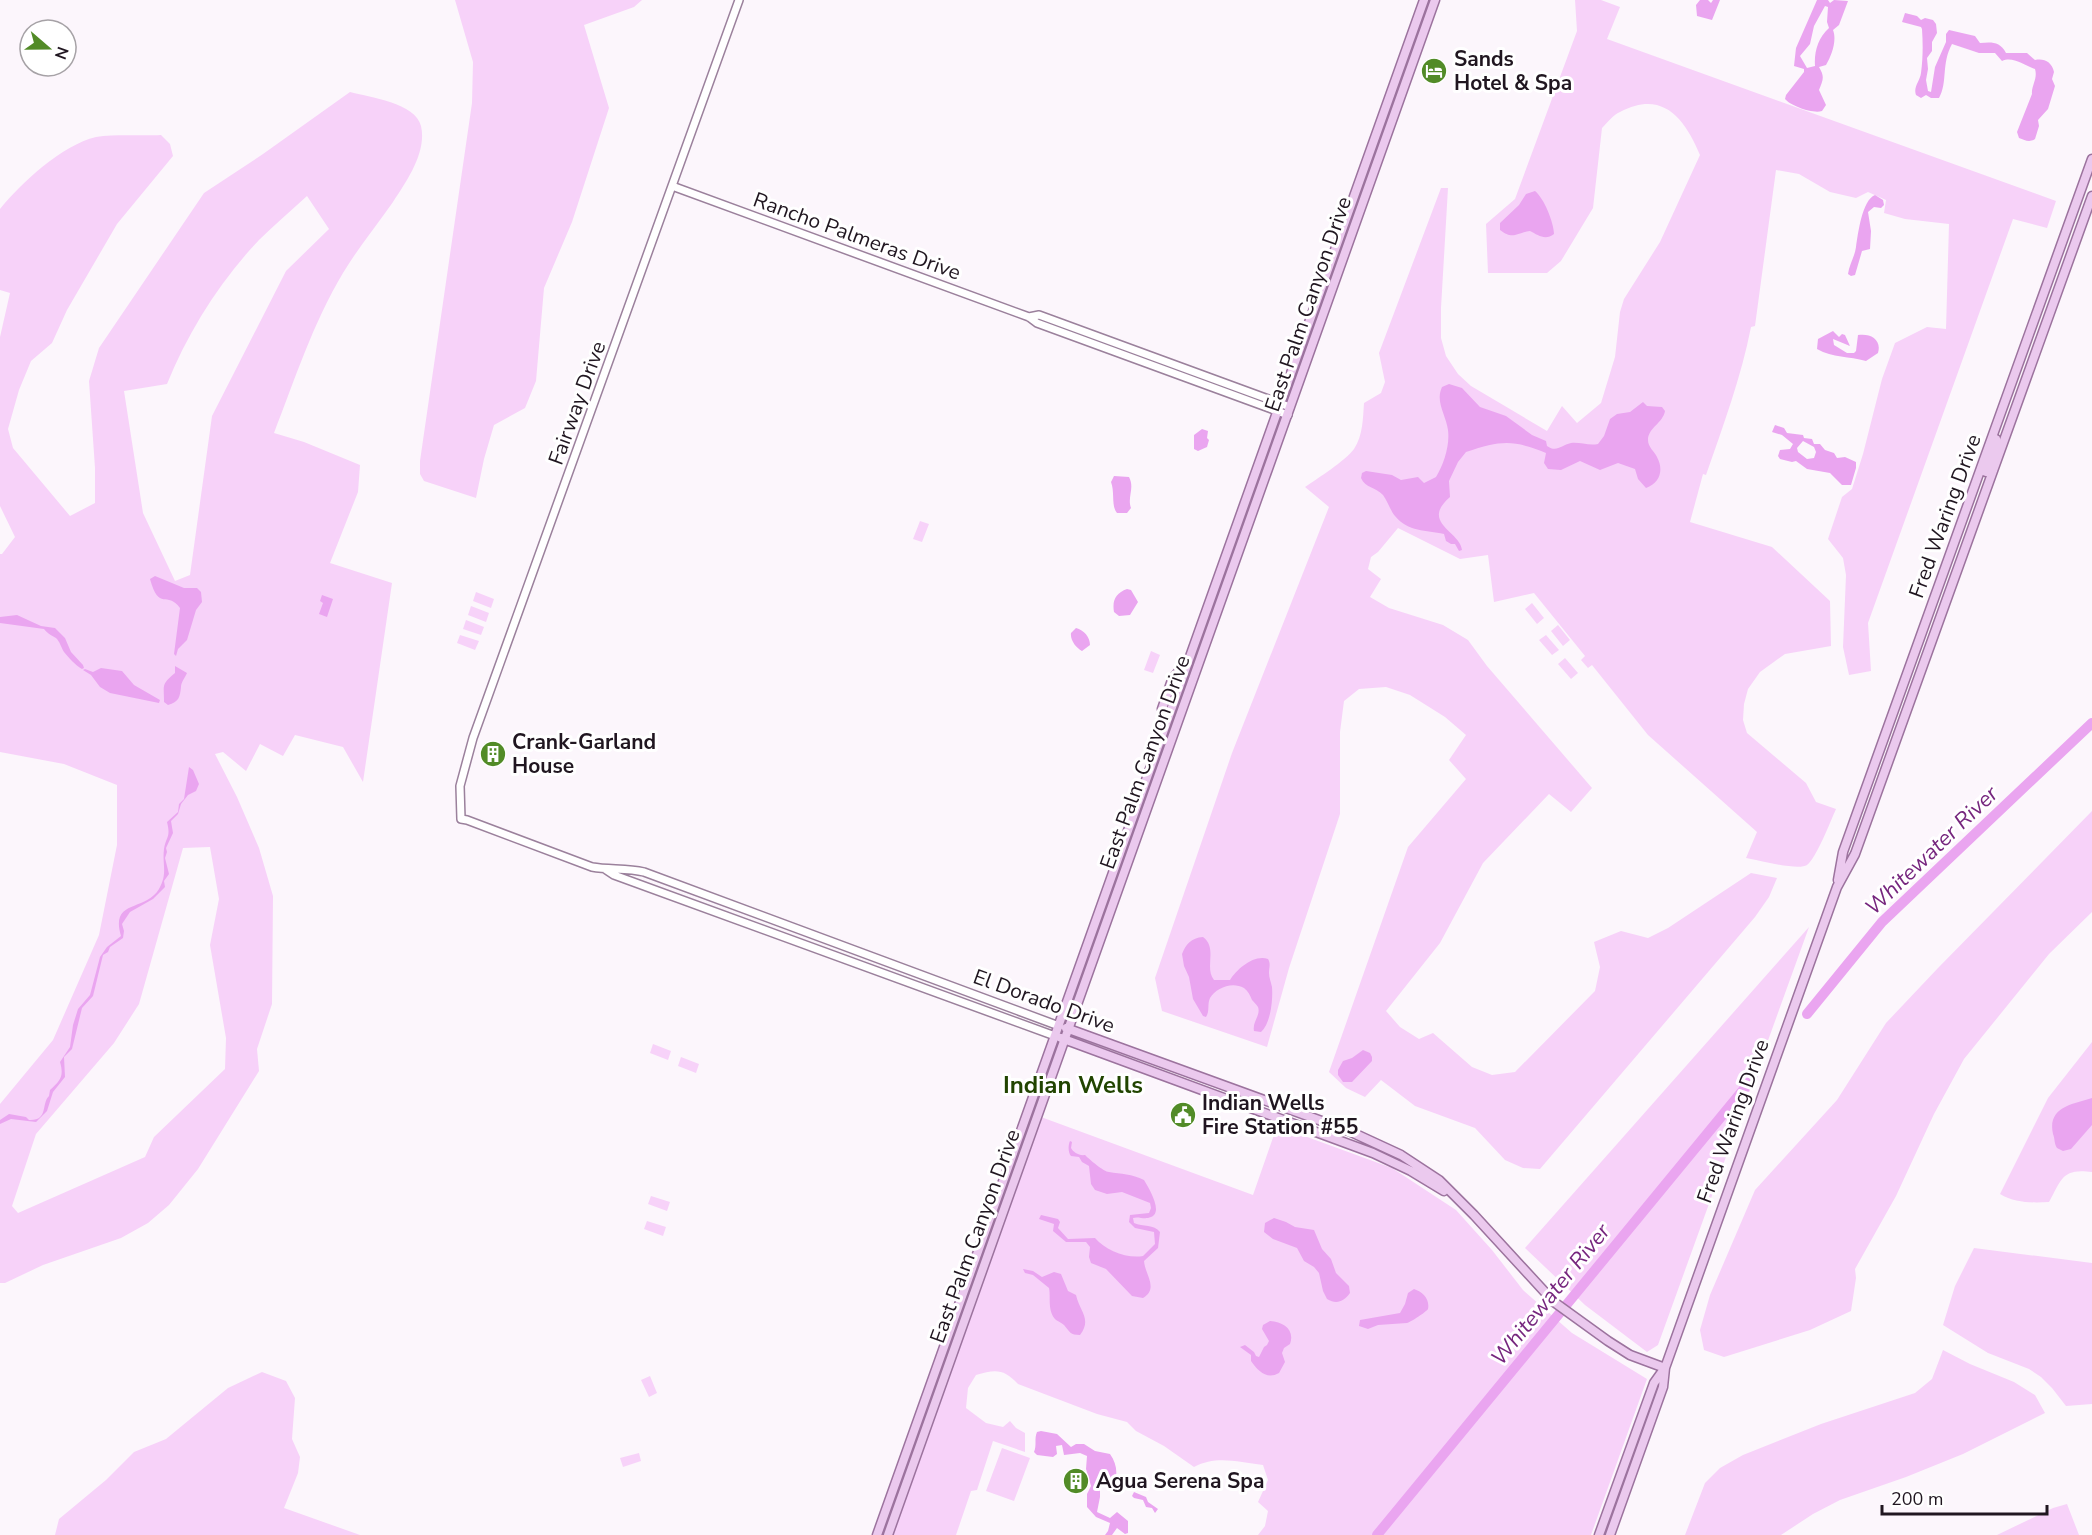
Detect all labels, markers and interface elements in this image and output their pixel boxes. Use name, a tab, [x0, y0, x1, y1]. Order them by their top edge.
north arrow	[18, 18, 78, 78]
text: N	[49, 43, 74, 62]
place label: Sands Hotel & Spa	[1454, 45, 1572, 97]
hotel icon: Sands Hotel & Spa	[1419, 56, 1449, 86]
street label: Rancho Palmeras Drive	[749, 185, 965, 287]
street label: East Palm Canyon Drive	[1258, 193, 1358, 415]
street label: Fairway Drive	[542, 337, 612, 469]
street label: Fred Waring Drive	[1902, 430, 1988, 602]
street label: East Palm Canyon Drive	[1093, 651, 1197, 873]
place label: Crank-Garland House	[512, 728, 656, 780]
building icon: Crank-Garland House	[478, 739, 508, 769]
water label: Whitewater River	[1859, 779, 2006, 922]
street label: El Dorado Drive	[969, 962, 1119, 1040]
street label: Fred Waring Drive	[1690, 1035, 1776, 1207]
district label: Indian Wells	[1003, 1069, 1143, 1101]
place label: Indian Wells Fire Station #55	[1202, 1089, 1358, 1141]
public building icon: Indian Wells Fire Station #55	[1168, 1100, 1198, 1130]
street label: East Palm Canyon Drive	[923, 1125, 1027, 1347]
water label: Whitewater River	[1484, 1217, 1618, 1372]
building icon: Agua Serena Spa	[1061, 1466, 1091, 1496]
place label: Agua Serena Spa	[1096, 1467, 1264, 1495]
scale bar	[1882, 1478, 2047, 1516]
text: 200 m	[1891, 1487, 1943, 1511]

